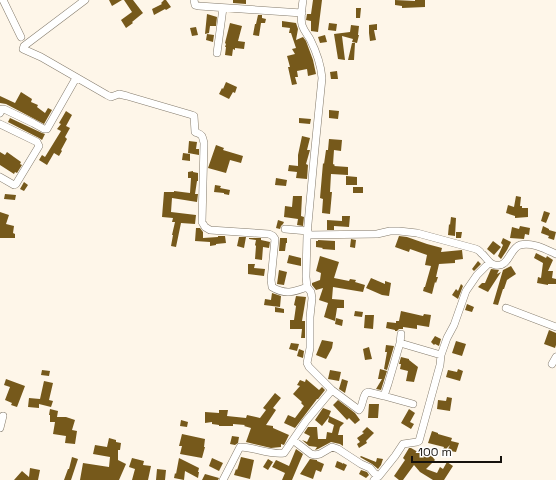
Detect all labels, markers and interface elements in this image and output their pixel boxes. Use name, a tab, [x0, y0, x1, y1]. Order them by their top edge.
scale bar	[412, 438, 501, 464]
text: 100 m	[418, 444, 452, 460]

